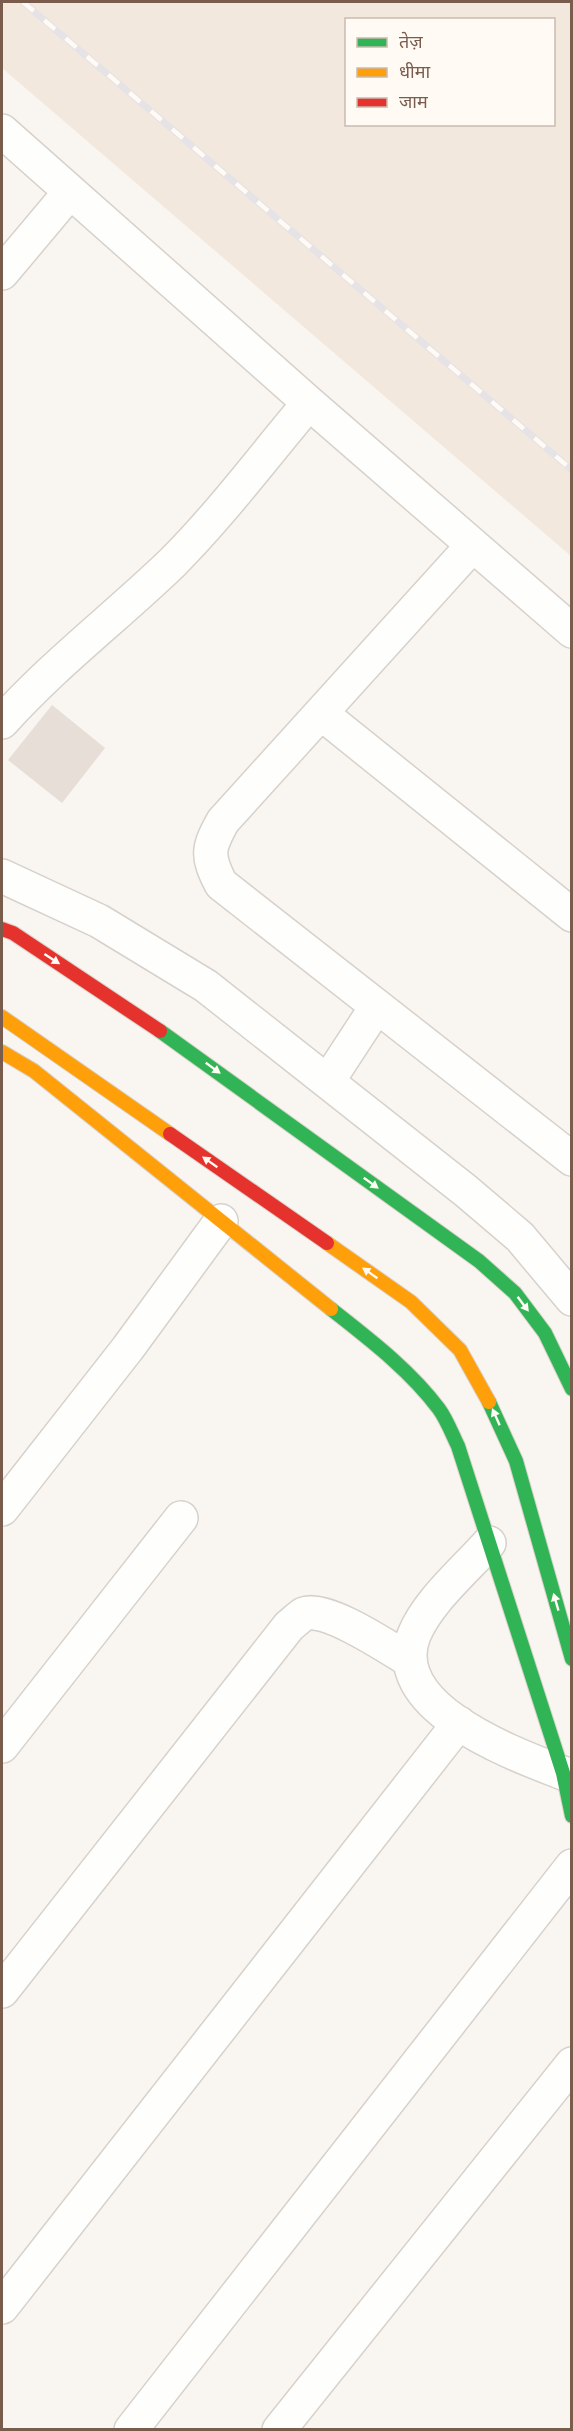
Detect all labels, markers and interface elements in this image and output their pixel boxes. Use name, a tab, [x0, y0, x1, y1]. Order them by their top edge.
legend	[345, 18, 555, 126]
text: तेज़	[399, 30, 423, 55]
text: धीमा	[399, 60, 430, 85]
text: जाम	[399, 90, 429, 115]
one-way arrow	[43, 953, 59, 965]
one-way arrow	[205, 1062, 221, 1074]
one-way arrow	[202, 1156, 218, 1168]
one-way arrow	[364, 1176, 379, 1188]
one-way arrow	[362, 1267, 378, 1279]
one-way arrow	[517, 1295, 529, 1311]
one-way arrow	[491, 1408, 501, 1426]
one-way arrow	[550, 1593, 560, 1612]

